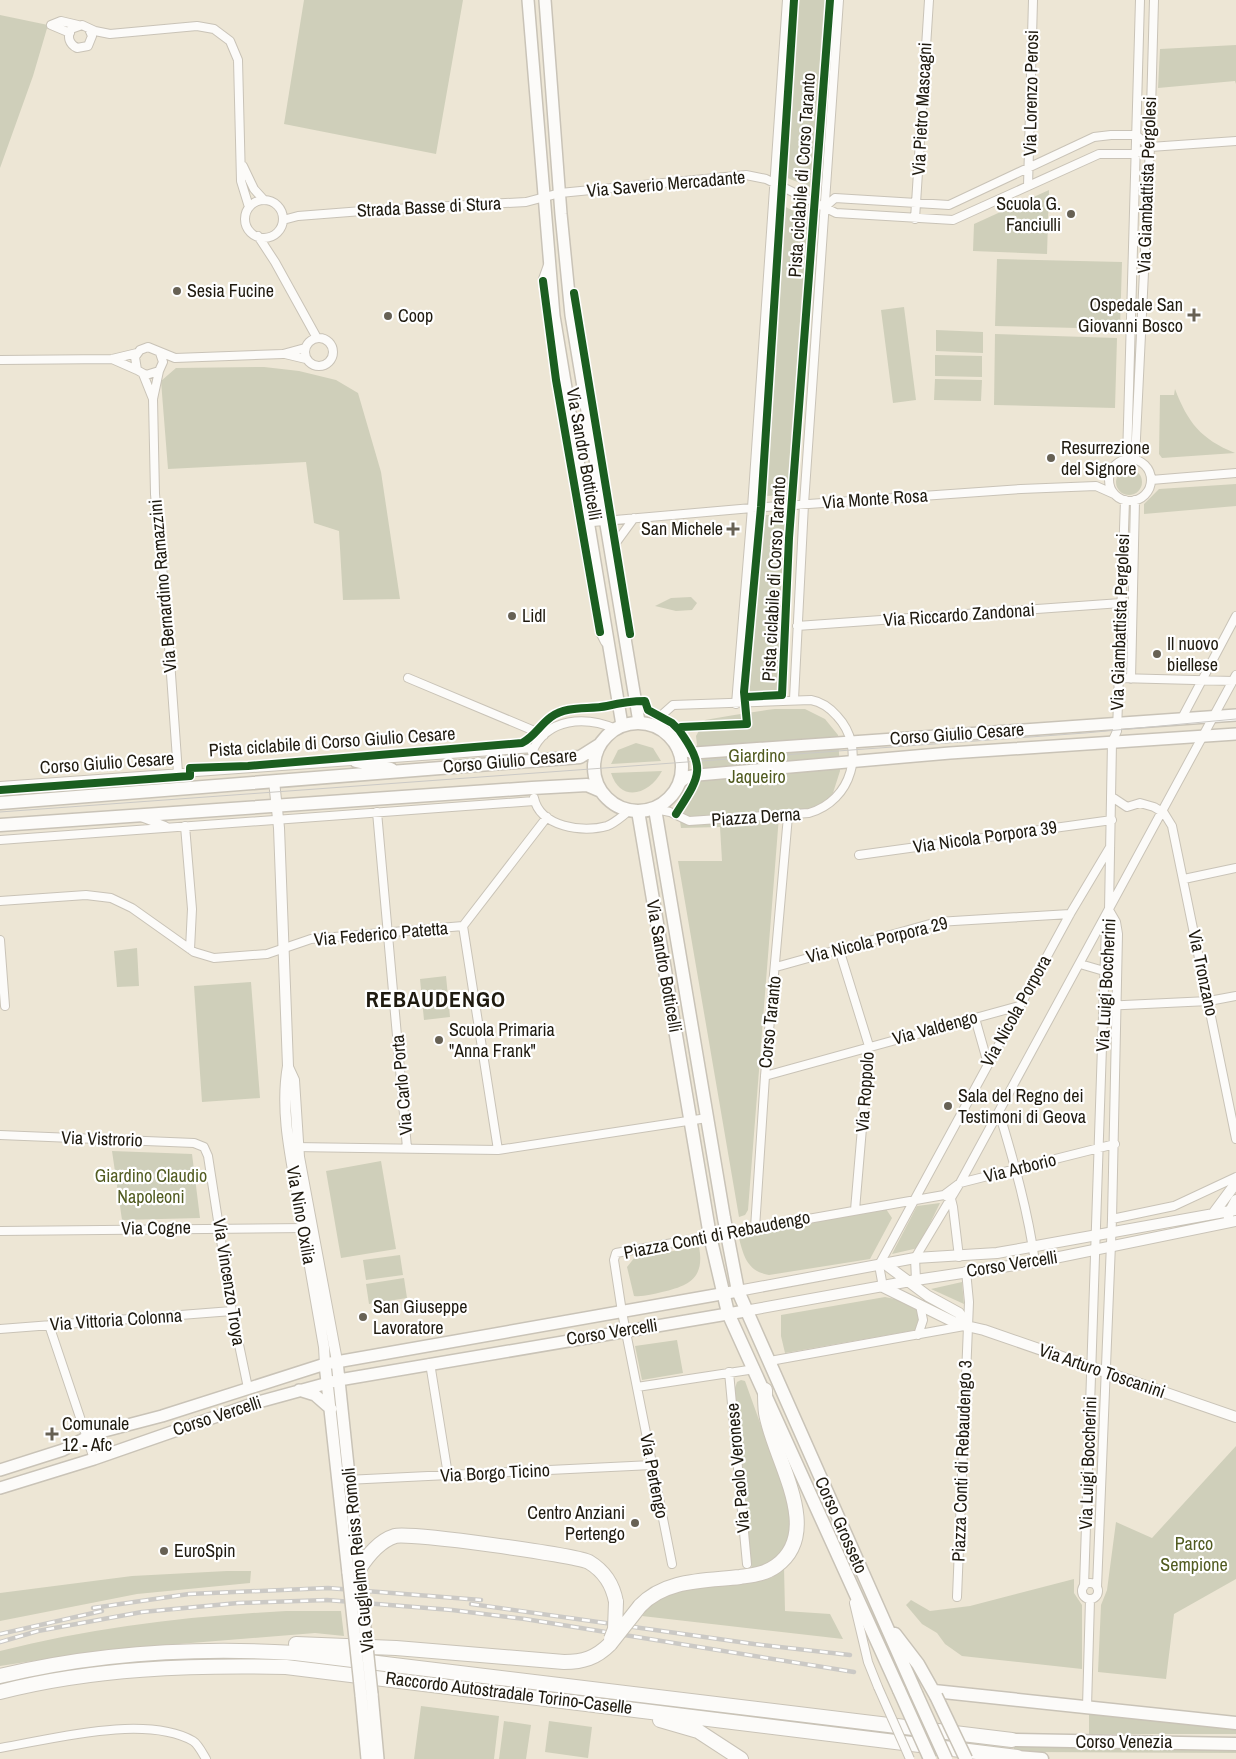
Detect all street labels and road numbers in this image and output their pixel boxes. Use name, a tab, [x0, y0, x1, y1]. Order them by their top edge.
street label: Via Lorenzo Perosi	[1017, 30, 1044, 156]
street label: Via Pietro Mascagni	[906, 42, 937, 176]
street label: Pista ciclabile di Corso Taranto	[782, 72, 821, 278]
street label: Via Giambattista Pergolesi	[1131, 96, 1162, 274]
street label: Via Saverio Mercadante	[586, 164, 746, 203]
street label: Strada Basse di Stura	[356, 190, 502, 223]
street label: Via Sandro Botticelli	[561, 386, 608, 522]
street label: Pista ciclabile di Corso Taranto	[756, 476, 791, 682]
street label: Via Monte Rosa	[821, 482, 929, 515]
street label: Via Bernardino Ramazzini	[142, 498, 183, 674]
street label: Via Giambattista Pergolesi	[1104, 533, 1135, 711]
street label: Via Riccardo Zandonai	[883, 597, 1035, 632]
street label: Corso Giulio Cesare	[889, 716, 1025, 751]
street label: Pista ciclabile di Corso Giulio Cesare	[208, 720, 456, 763]
street label: Corso Giulio Cesare	[442, 742, 578, 779]
street label: Corso Giulio Cesare	[39, 745, 175, 780]
street label: Piazza Derna	[710, 801, 801, 832]
street label: Via Nicola Porpora 39	[911, 814, 1058, 859]
street label: Via Sandro Botticelli	[641, 898, 688, 1034]
street label: Via Nicola Porpora 29	[804, 910, 950, 969]
street label: Via Federico Patetta	[313, 915, 449, 952]
street label: Via Luigi Boccherini	[1090, 918, 1121, 1052]
street label: Via Tronzano	[1182, 927, 1225, 1018]
street label: Via Nicola Porpora	[974, 950, 1057, 1071]
street label: Corso Taranto	[752, 975, 787, 1069]
street label: Via Valdengo	[889, 1004, 980, 1051]
street label: Via Carlo Porta	[385, 1034, 418, 1136]
street label: Via Roppolo	[849, 1051, 880, 1133]
street label: Via Vistrorio	[61, 1125, 143, 1152]
street label: Via Arborio	[981, 1146, 1059, 1189]
street label: Via Nino Oxilia	[281, 1164, 322, 1266]
street label: Piazza Conti di Rebaudengo	[621, 1204, 812, 1265]
street label: Via Cogne	[121, 1214, 191, 1241]
street label: Via Vincenzo Troya	[207, 1217, 252, 1347]
street label: Corso Vercelli	[965, 1244, 1059, 1283]
street label: Via Vittoria Colonna	[49, 1302, 183, 1337]
street label: Corso Vercelli	[565, 1312, 659, 1351]
street label: Via Arturo Toscanini	[1035, 1337, 1169, 1404]
street label: Piazza Conti di Rebaudengo 3	[945, 1360, 978, 1562]
street label: Corso Vercelli	[169, 1389, 264, 1442]
street label: Via Luigi Boccherini	[1073, 1396, 1102, 1530]
street label: Via Paolo Veronese	[719, 1402, 756, 1534]
street label: Via Pertengo	[634, 1431, 675, 1520]
street label: Via Borgo Ticino	[439, 1457, 551, 1488]
street label: Via Guglielmo Reiss Romoli	[335, 1466, 380, 1654]
street label: Corso Grosseto	[809, 1473, 874, 1577]
street label: Raccordo Autostradale Torino-Caselle	[384, 1665, 634, 1720]
street label: Corso Venezia	[1076, 1729, 1172, 1754]

